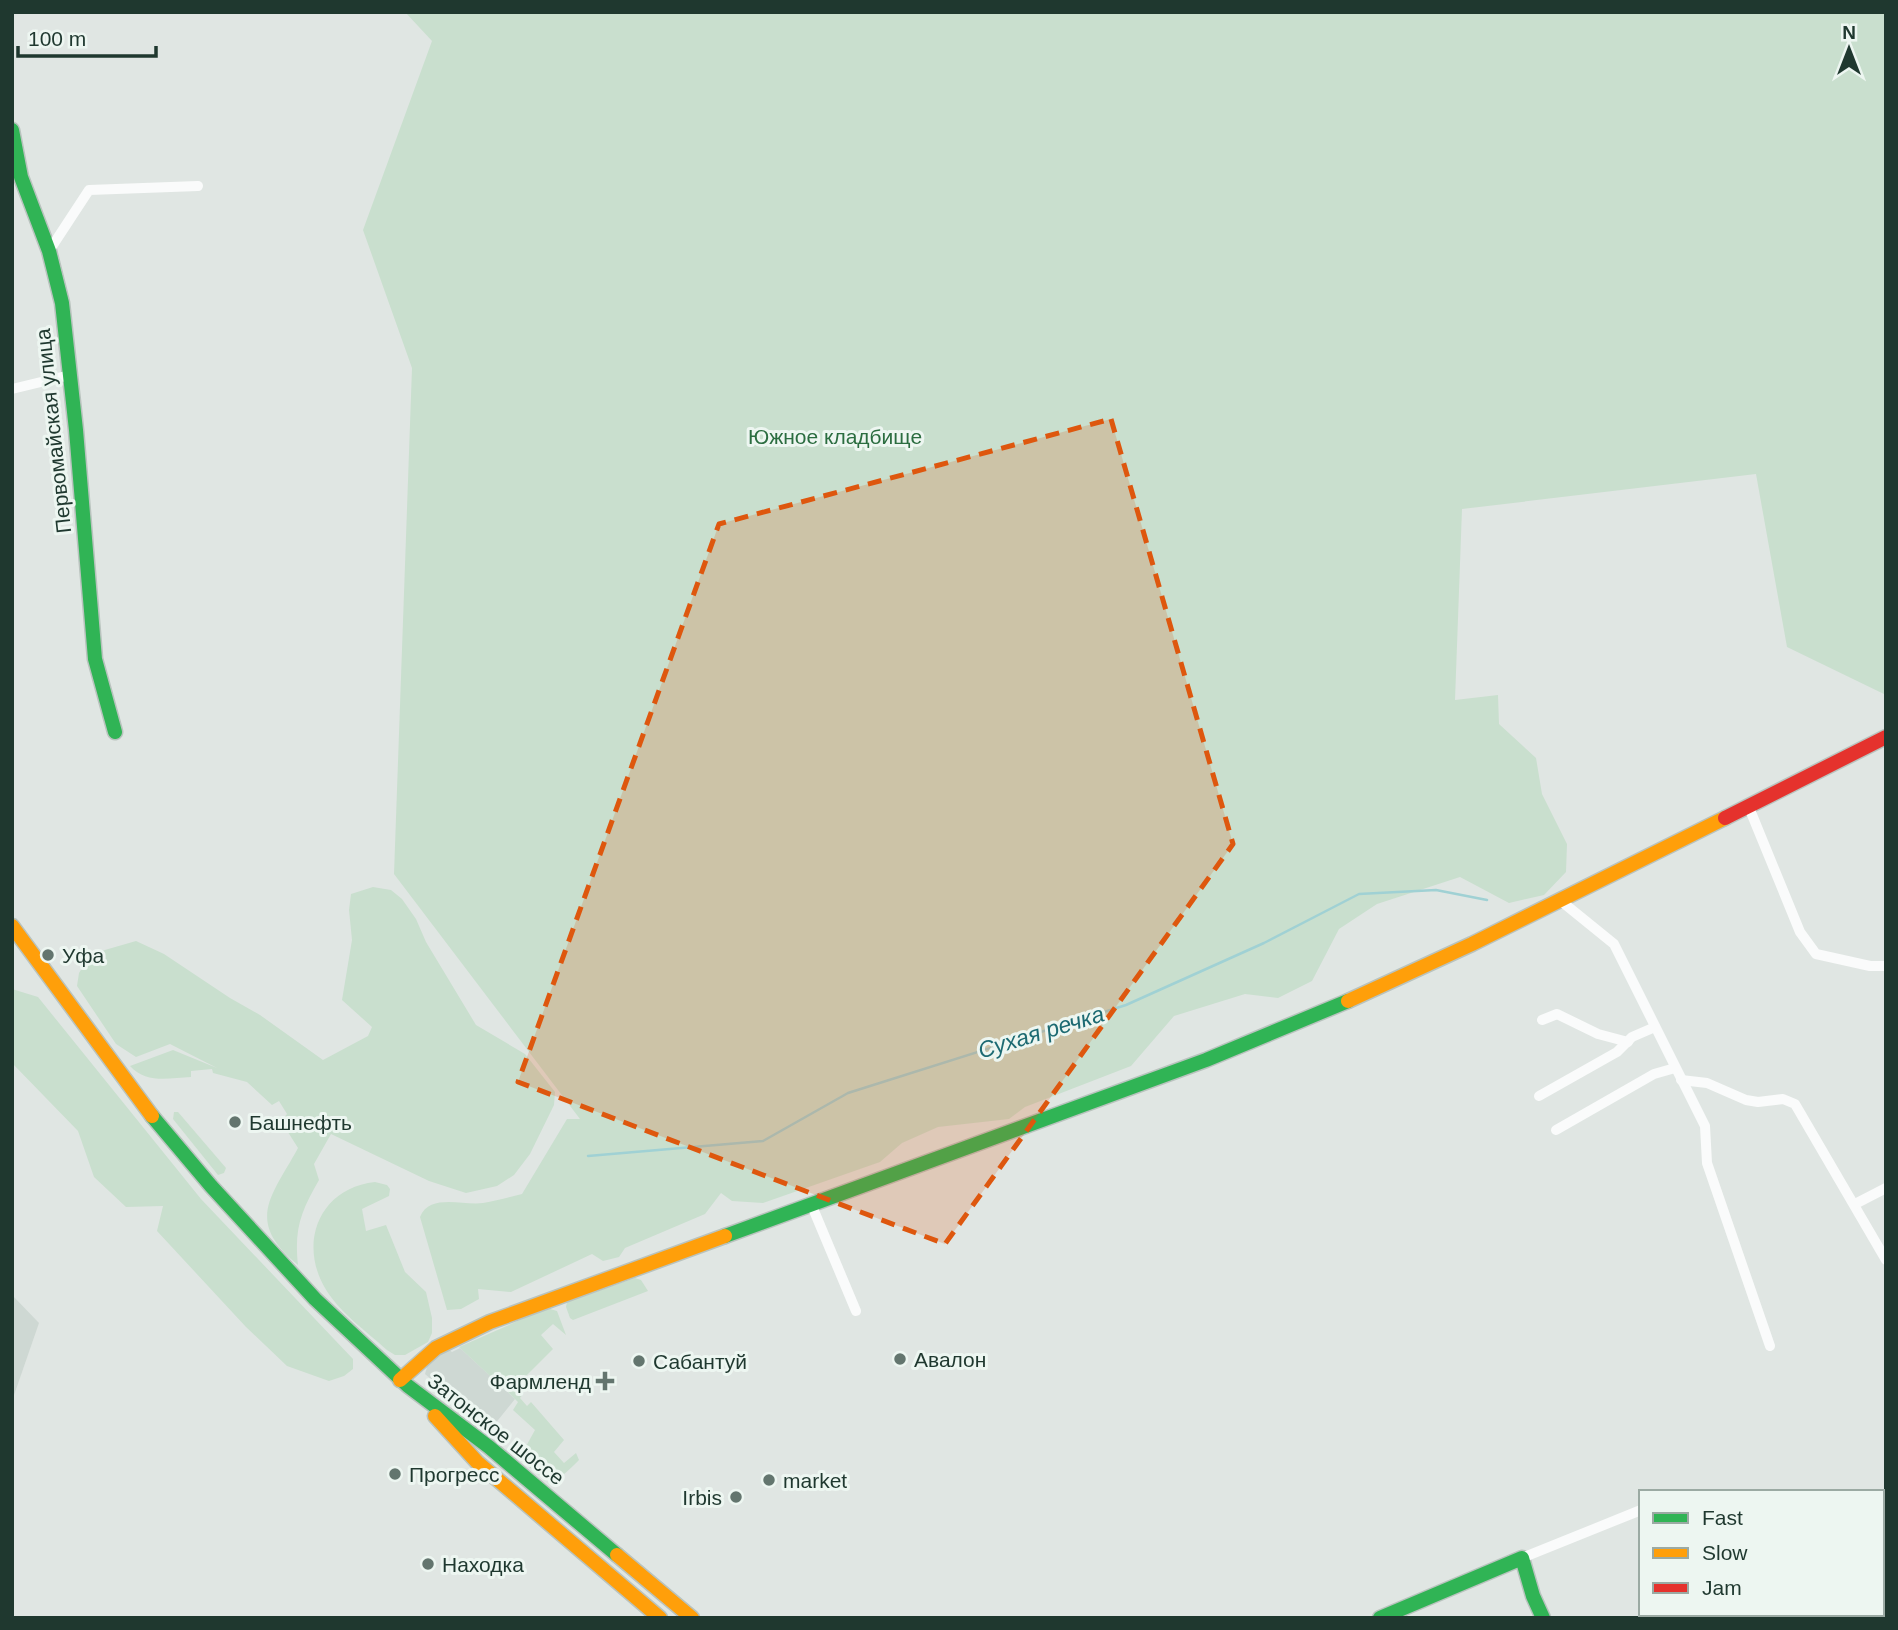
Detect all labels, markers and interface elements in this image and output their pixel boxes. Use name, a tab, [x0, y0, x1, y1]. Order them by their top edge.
scale bar	[18, 14, 156, 58]
north arrow	[1814, 14, 1884, 84]
text: N	[1842, 22, 1856, 43]
text: 100 m	[28, 27, 86, 50]
street label: Первомайская улица	[31, 327, 75, 534]
park label: Южное кладбище	[748, 425, 922, 448]
place label: Уфа	[62, 944, 105, 967]
marker: Уфа	[40, 947, 56, 963]
water label: Сухая речка	[975, 1001, 1107, 1063]
place label: Башнефть	[249, 1111, 352, 1134]
marker: Башнефть	[227, 1114, 243, 1130]
place label: Авалон	[914, 1348, 986, 1371]
place label: Сабантуй	[653, 1350, 747, 1373]
marker: Авалон	[892, 1351, 908, 1367]
marker: Сабантуй	[631, 1353, 647, 1369]
street label: Затонское шоссе	[423, 1369, 569, 1489]
place label: Фармленд	[489, 1370, 591, 1393]
marker: Фармленд	[597, 1373, 613, 1389]
place label: Прогресс	[409, 1463, 499, 1486]
marker: Прогресс	[387, 1466, 403, 1482]
place label: market	[783, 1469, 847, 1492]
marker: market	[761, 1472, 777, 1488]
place label: Irbis	[682, 1486, 722, 1509]
marker: Irbis	[728, 1489, 744, 1505]
legend	[1639, 1490, 1884, 1616]
text: Fast	[1702, 1506, 1743, 1529]
text: Slow	[1702, 1541, 1748, 1564]
place label: Находка	[442, 1553, 524, 1576]
marker: Находка	[420, 1556, 436, 1572]
text: Jam	[1702, 1576, 1742, 1599]

